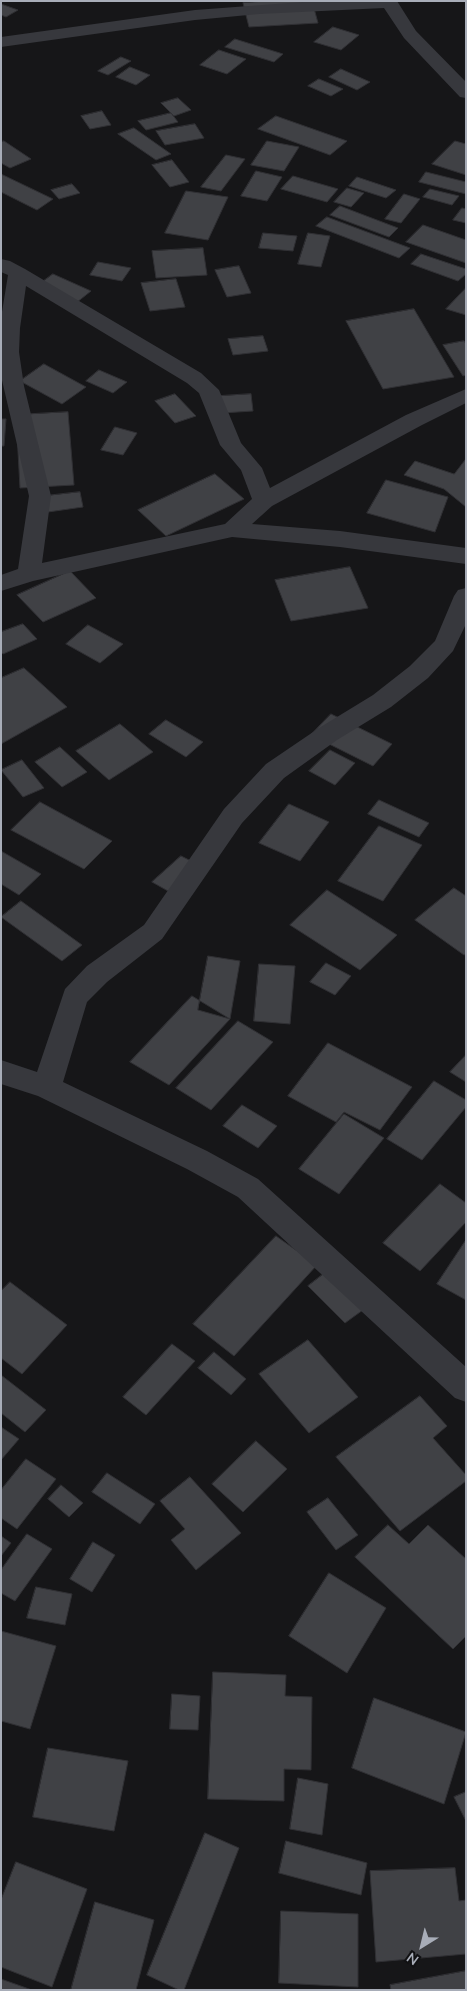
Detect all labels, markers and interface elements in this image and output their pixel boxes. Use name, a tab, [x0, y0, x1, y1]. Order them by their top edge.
north arrow	[397, 1921, 447, 1971]
text: N	[403, 1948, 423, 1969]

